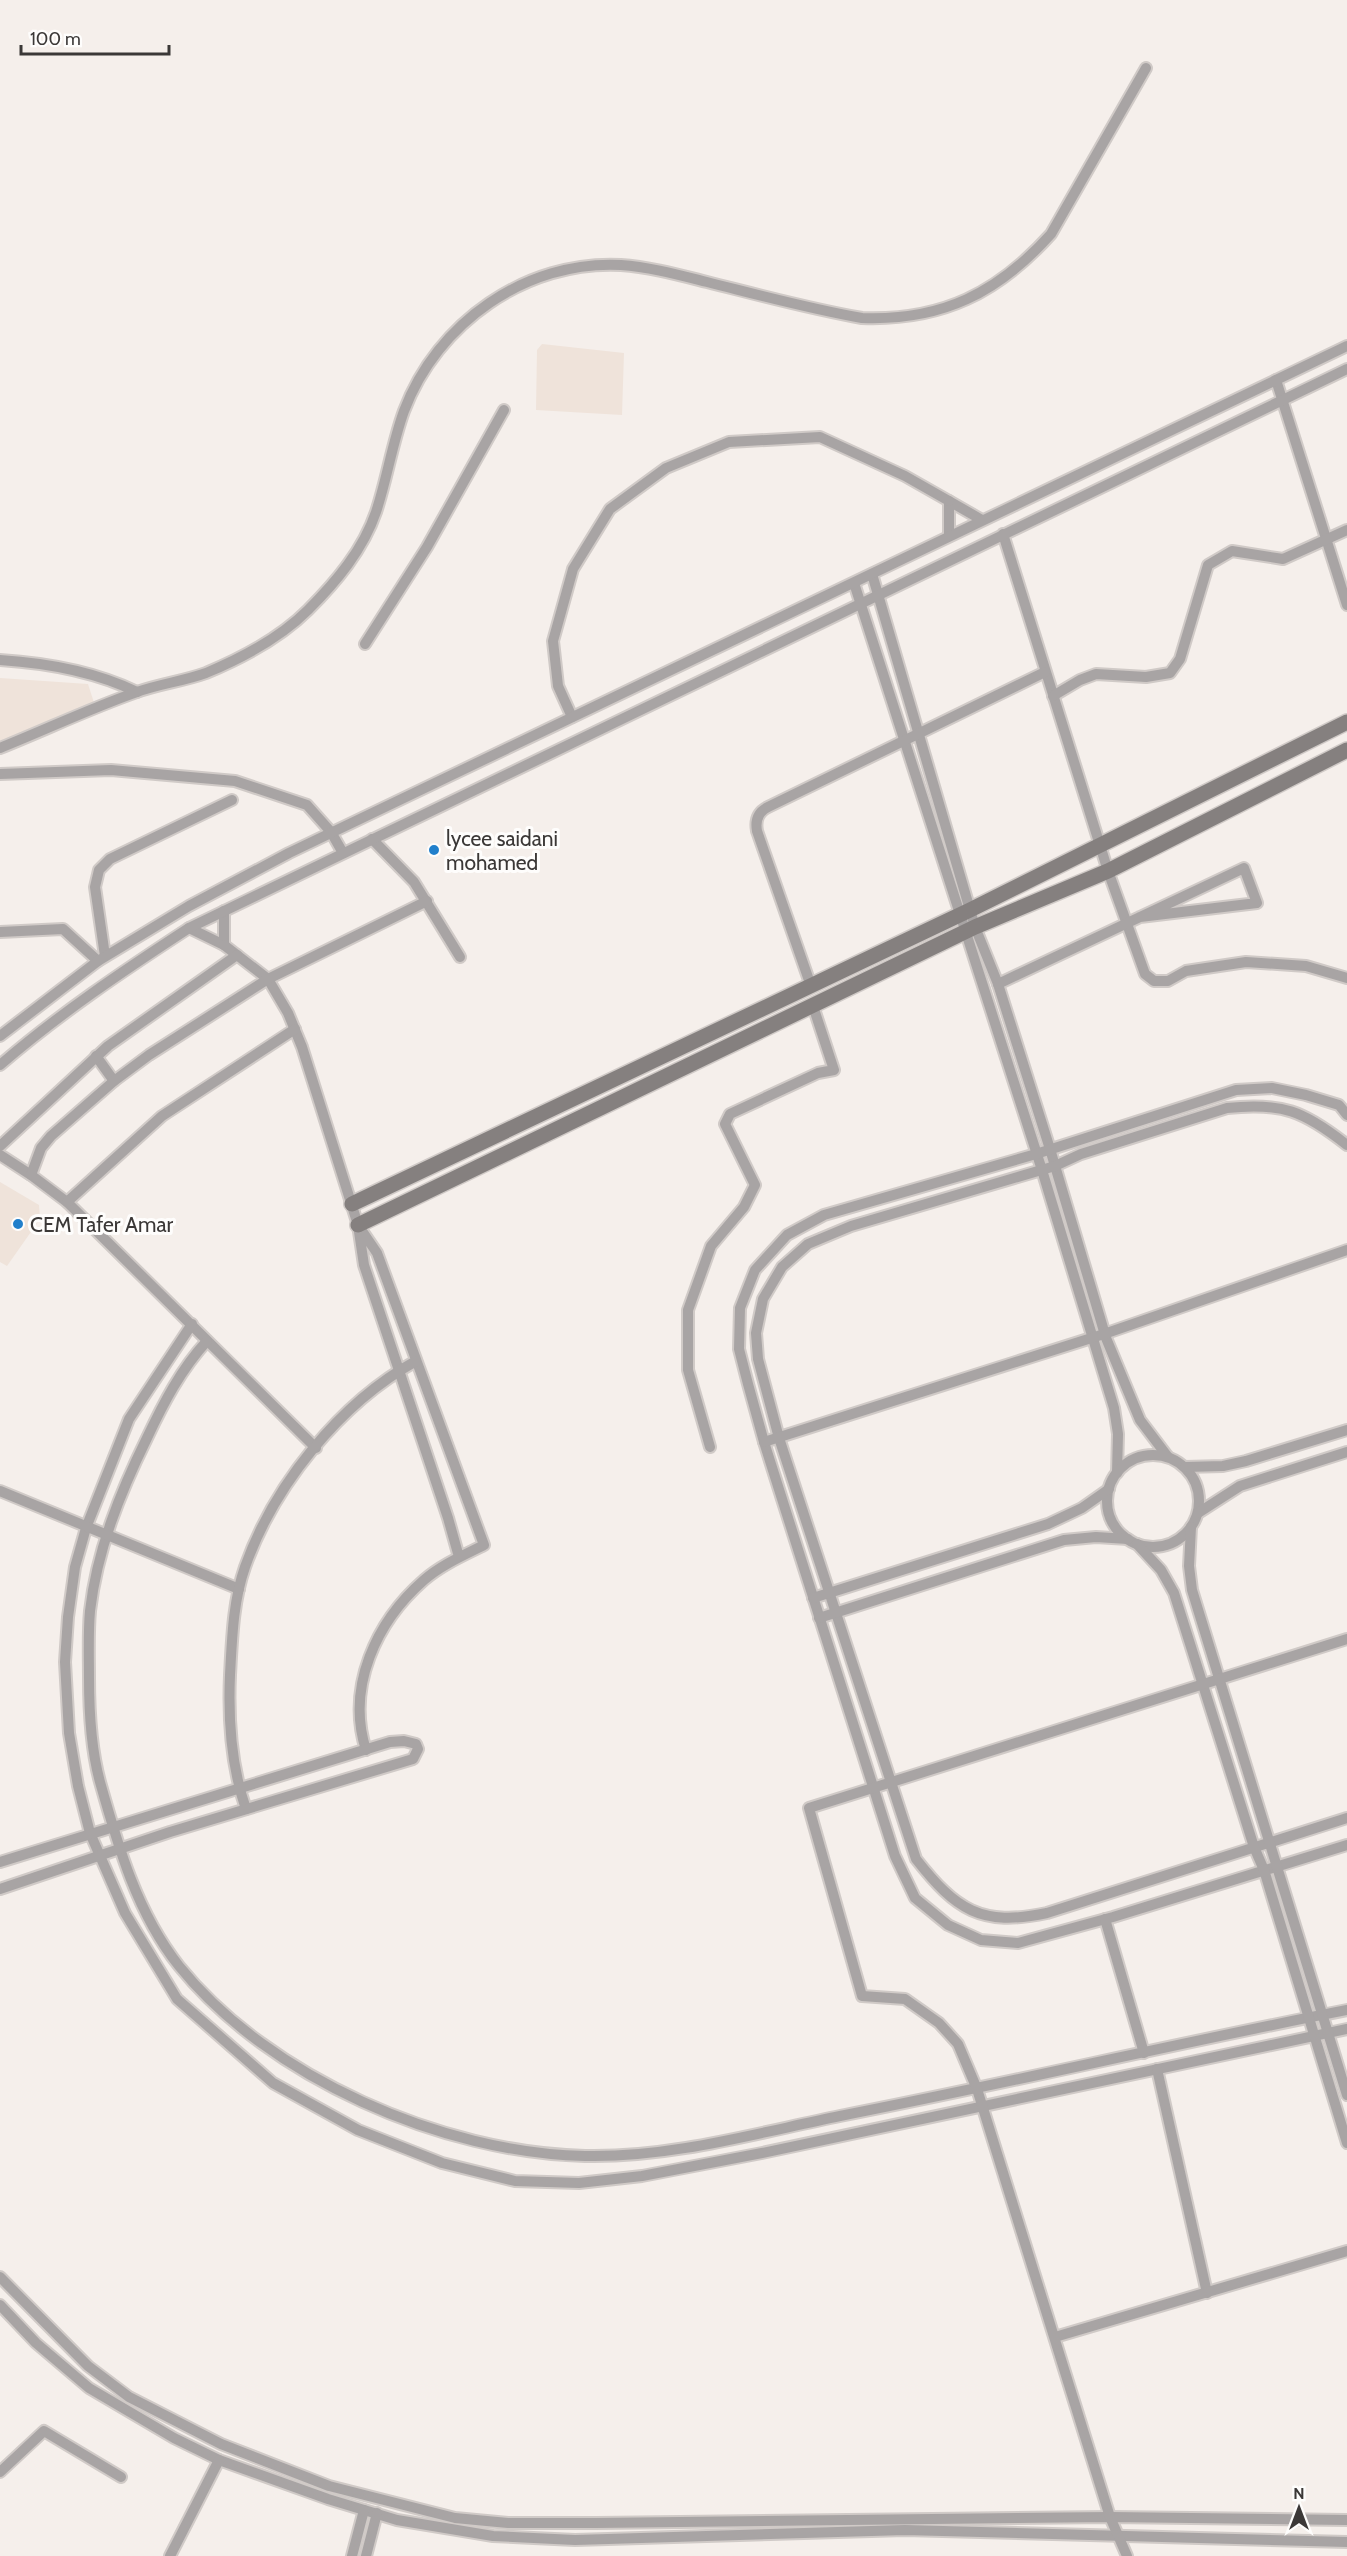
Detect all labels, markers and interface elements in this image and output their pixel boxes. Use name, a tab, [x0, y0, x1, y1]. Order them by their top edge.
scale bar	[21, 18, 170, 56]
text: 100 m	[30, 28, 81, 50]
place label: lycee saidani mohamed	[446, 826, 558, 875]
marker: lycee saidani mohamed	[427, 843, 441, 857]
place label: CEM Tafer Amar	[30, 1212, 174, 1237]
marker: CEM Tafer Amar	[11, 1217, 25, 1231]
north arrow	[1269, 2478, 1329, 2538]
text: N	[1293, 2484, 1305, 2503]

